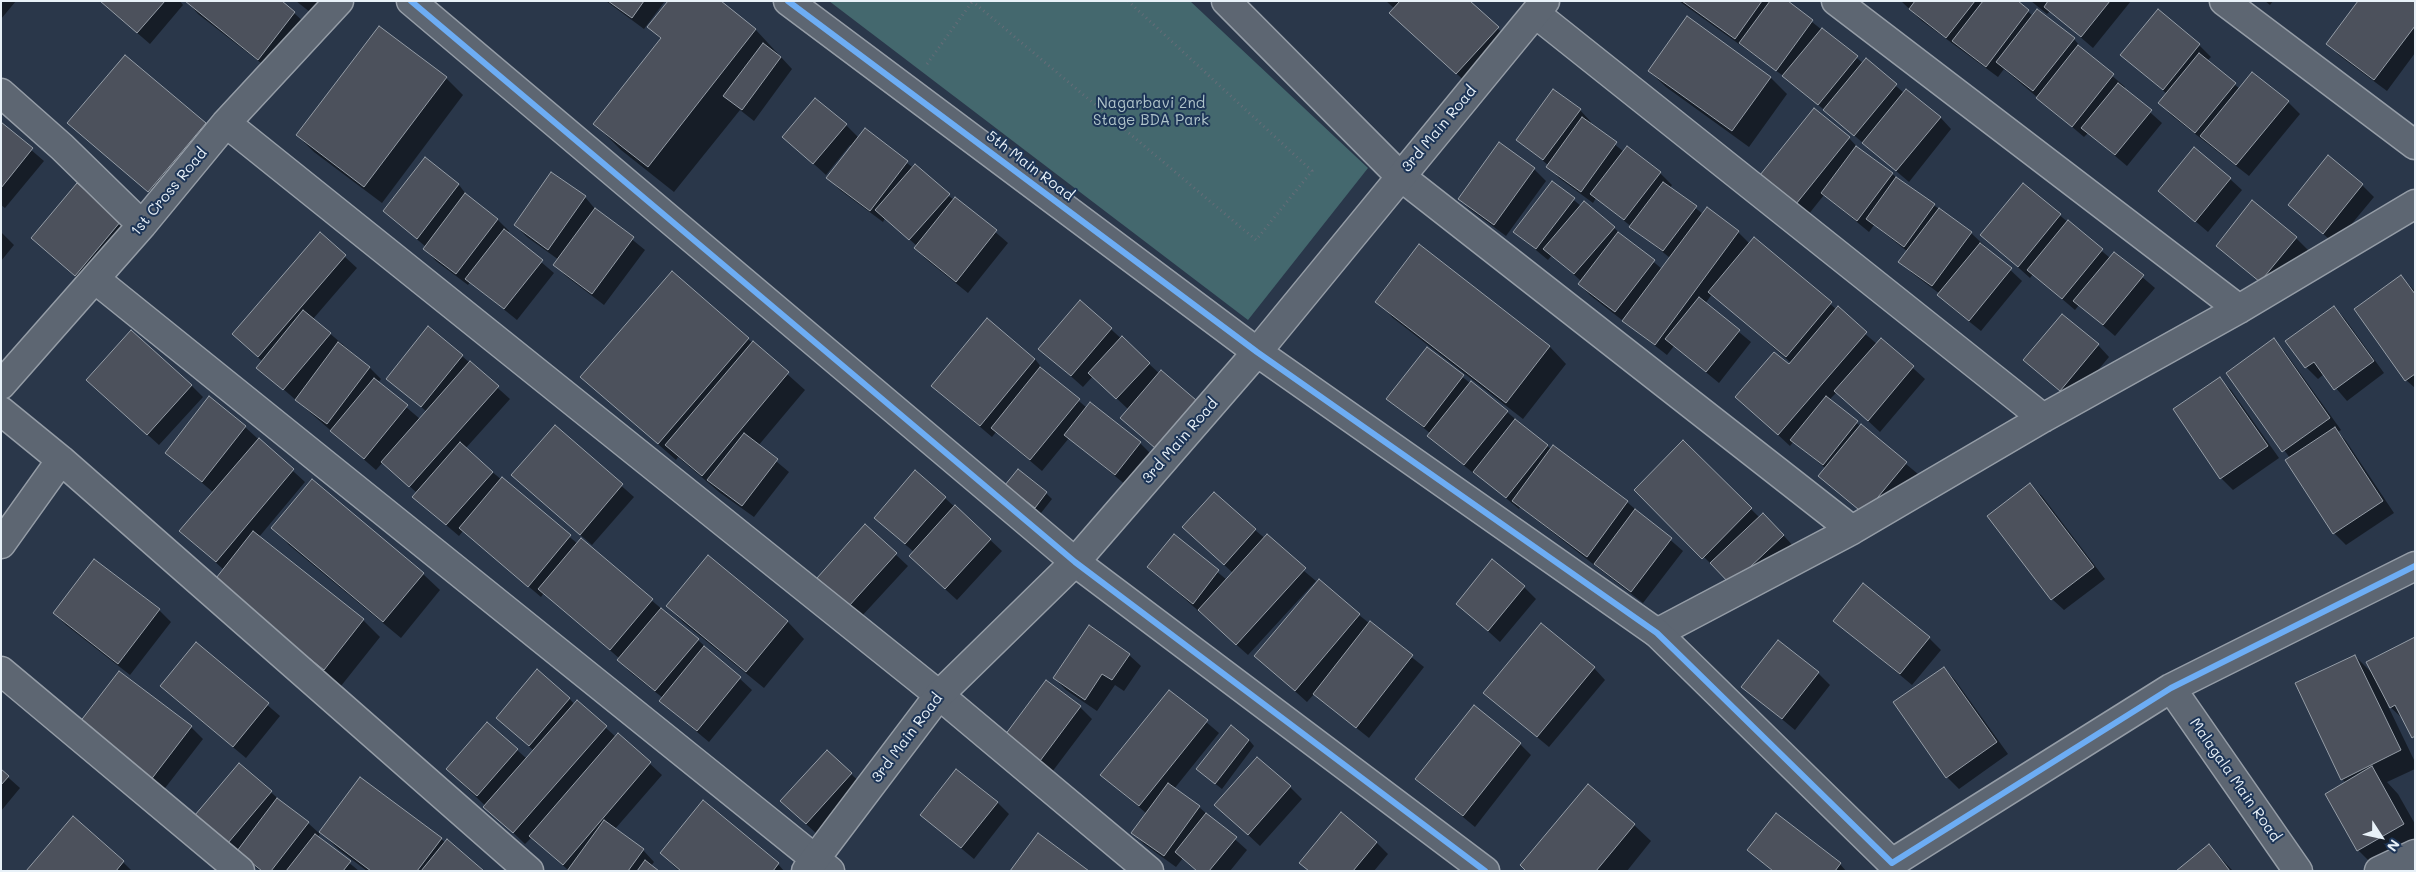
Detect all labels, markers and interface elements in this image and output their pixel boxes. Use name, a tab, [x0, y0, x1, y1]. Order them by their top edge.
street label: 3rd Main Road	[1398, 82, 1480, 176]
park label: Nagarbavi 2nd Stage BDA Park	[1093, 94, 1209, 129]
street label: 5th Main Road	[983, 127, 1077, 205]
street label: 1st Cross Road	[127, 144, 211, 240]
street label: 3rd Main Road	[1138, 395, 1222, 487]
street label: 3rd Main Road	[868, 690, 946, 786]
street label: Malagala Main Road	[2186, 715, 2284, 845]
north arrow	[2356, 812, 2406, 862]
text: N	[2383, 836, 2405, 856]

